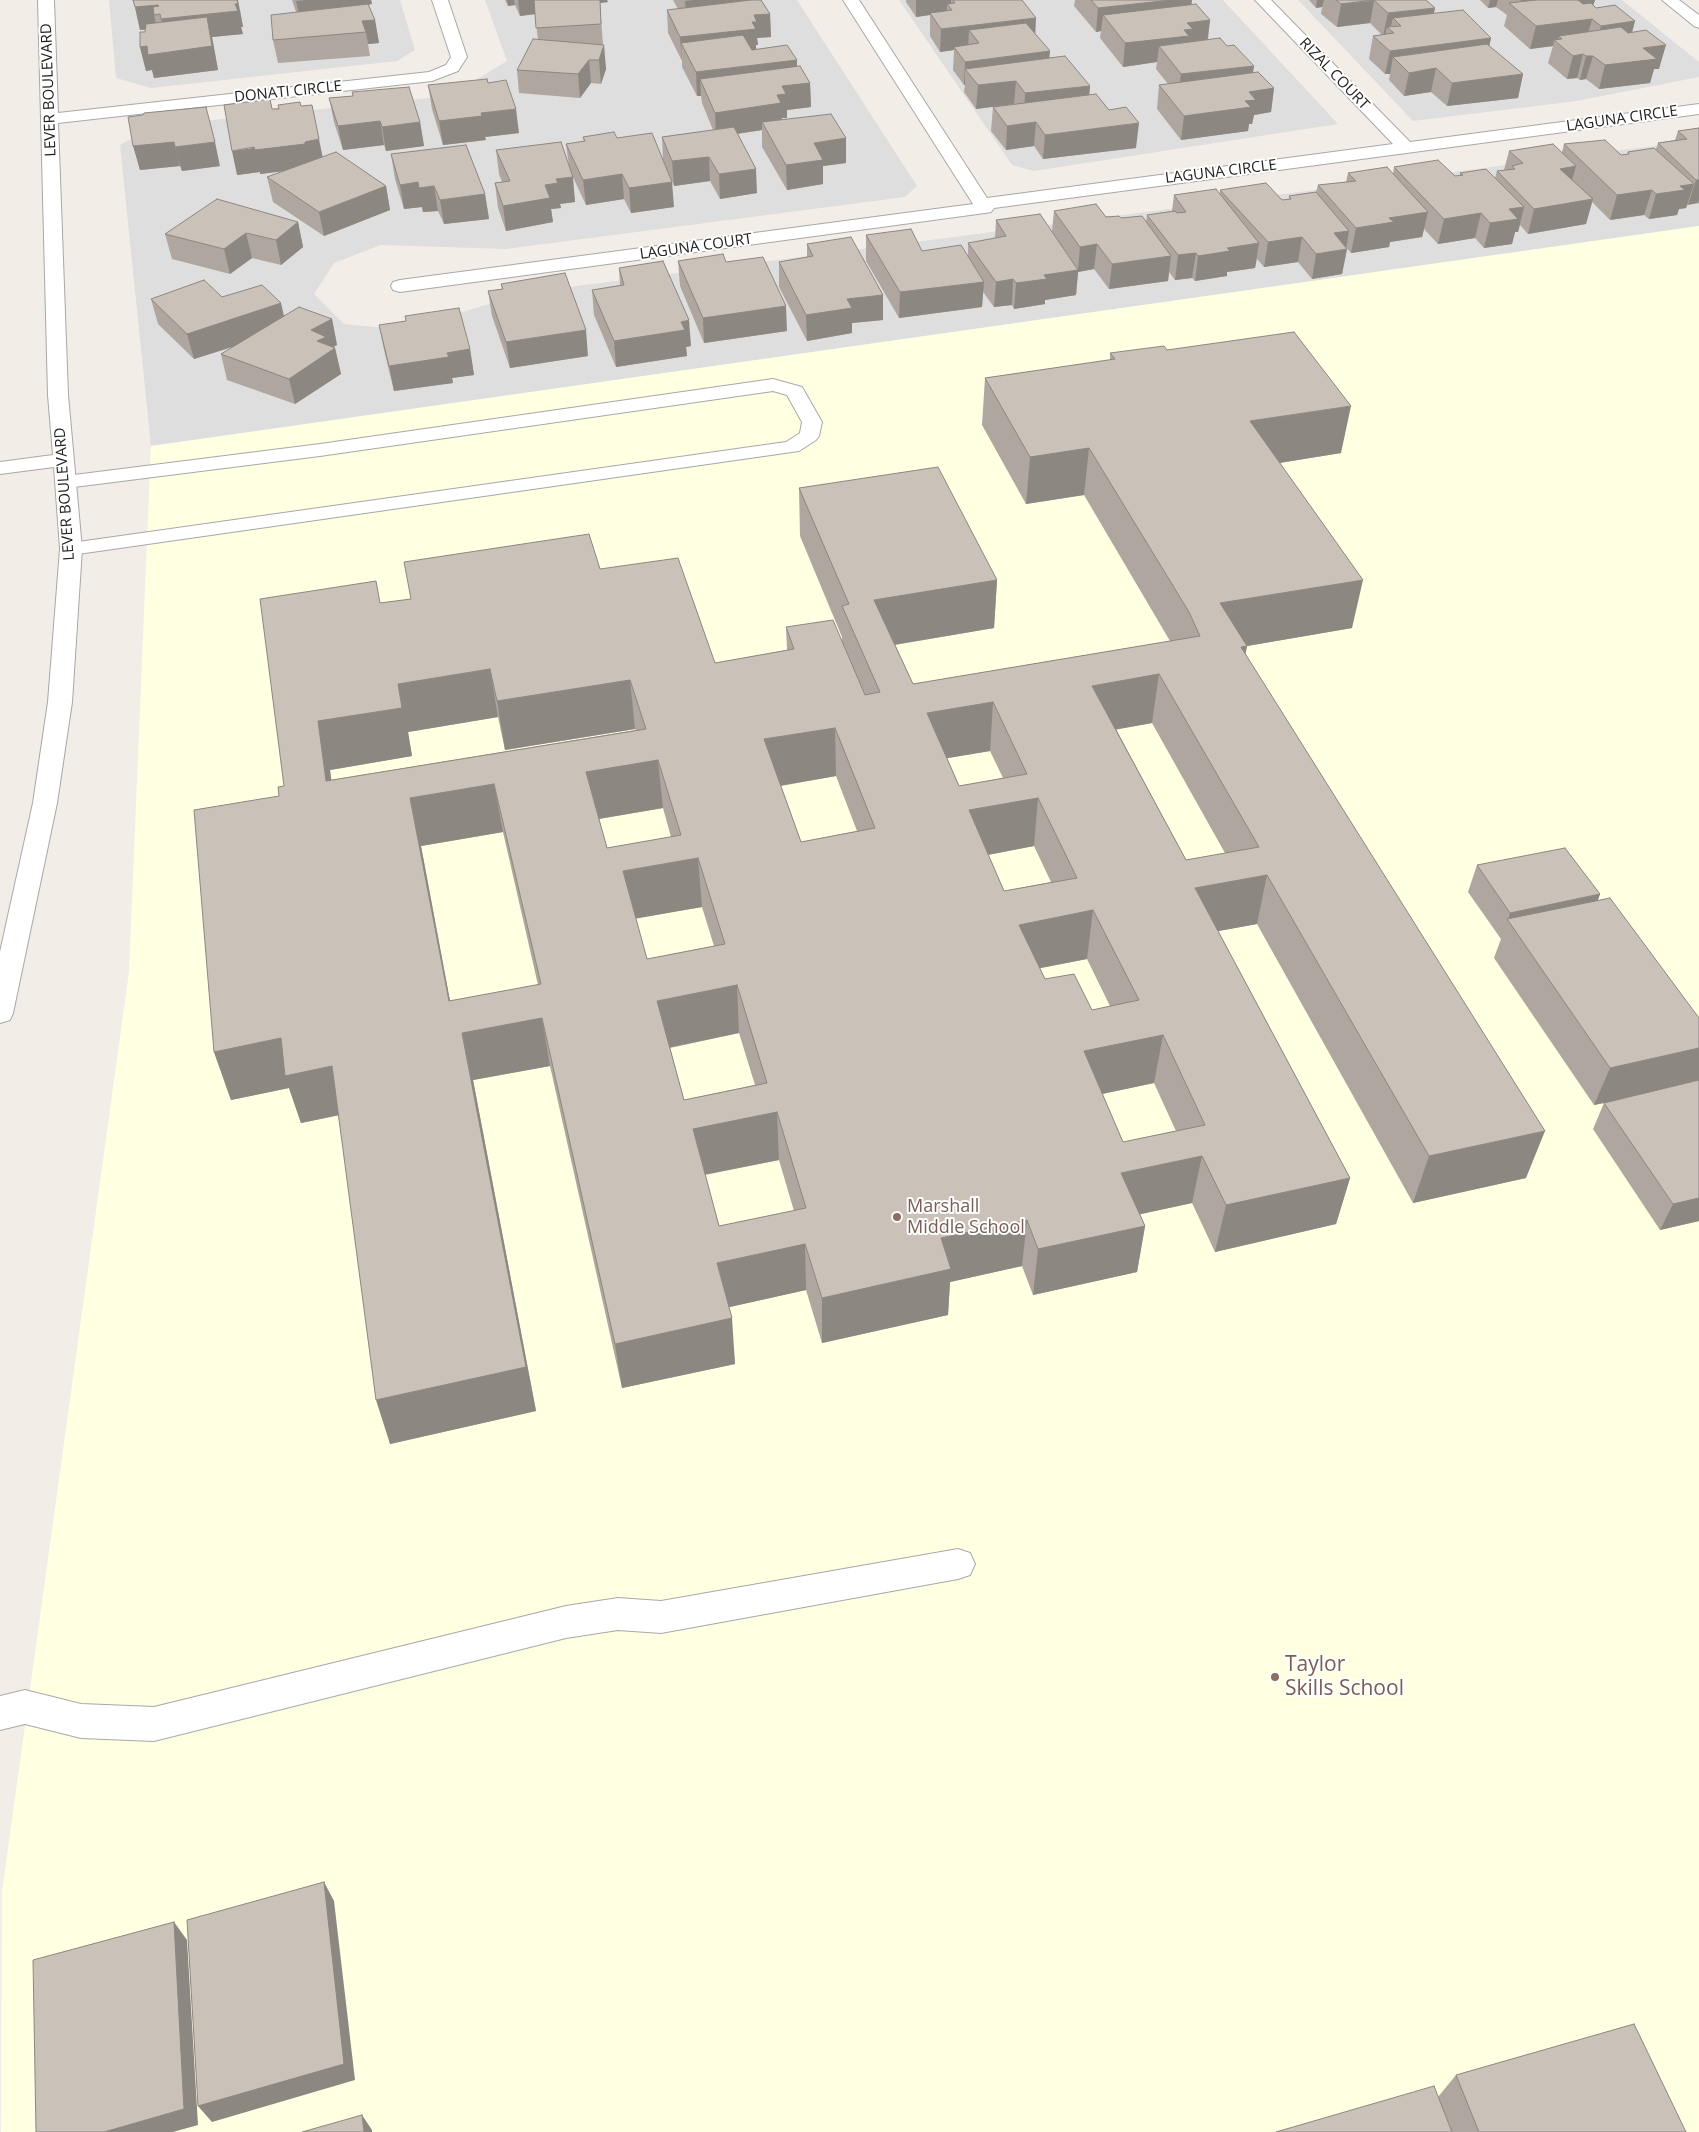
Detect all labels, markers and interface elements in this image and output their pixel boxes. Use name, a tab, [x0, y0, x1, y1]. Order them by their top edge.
street label: LEVER BOULEVARD	[38, 23, 60, 157]
street label: RIZAL COURT	[1295, 34, 1373, 114]
street label: DONATI CIRCLE	[233, 77, 343, 107]
street label: LAGUNA CIRCLE	[1565, 102, 1679, 136]
street label: LAGUNA CIRCLE	[1164, 156, 1278, 188]
street label: LAGUNA COURT	[639, 230, 753, 264]
street label: LEVER BOULEVARD	[51, 427, 79, 561]
place label: Marshall Middle School	[907, 1196, 1025, 1238]
marker: Marshall Middle School	[891, 1211, 903, 1223]
place label: Taylor Skills School	[1285, 1652, 1404, 1702]
marker: Taylor Skills School	[1269, 1671, 1281, 1683]

